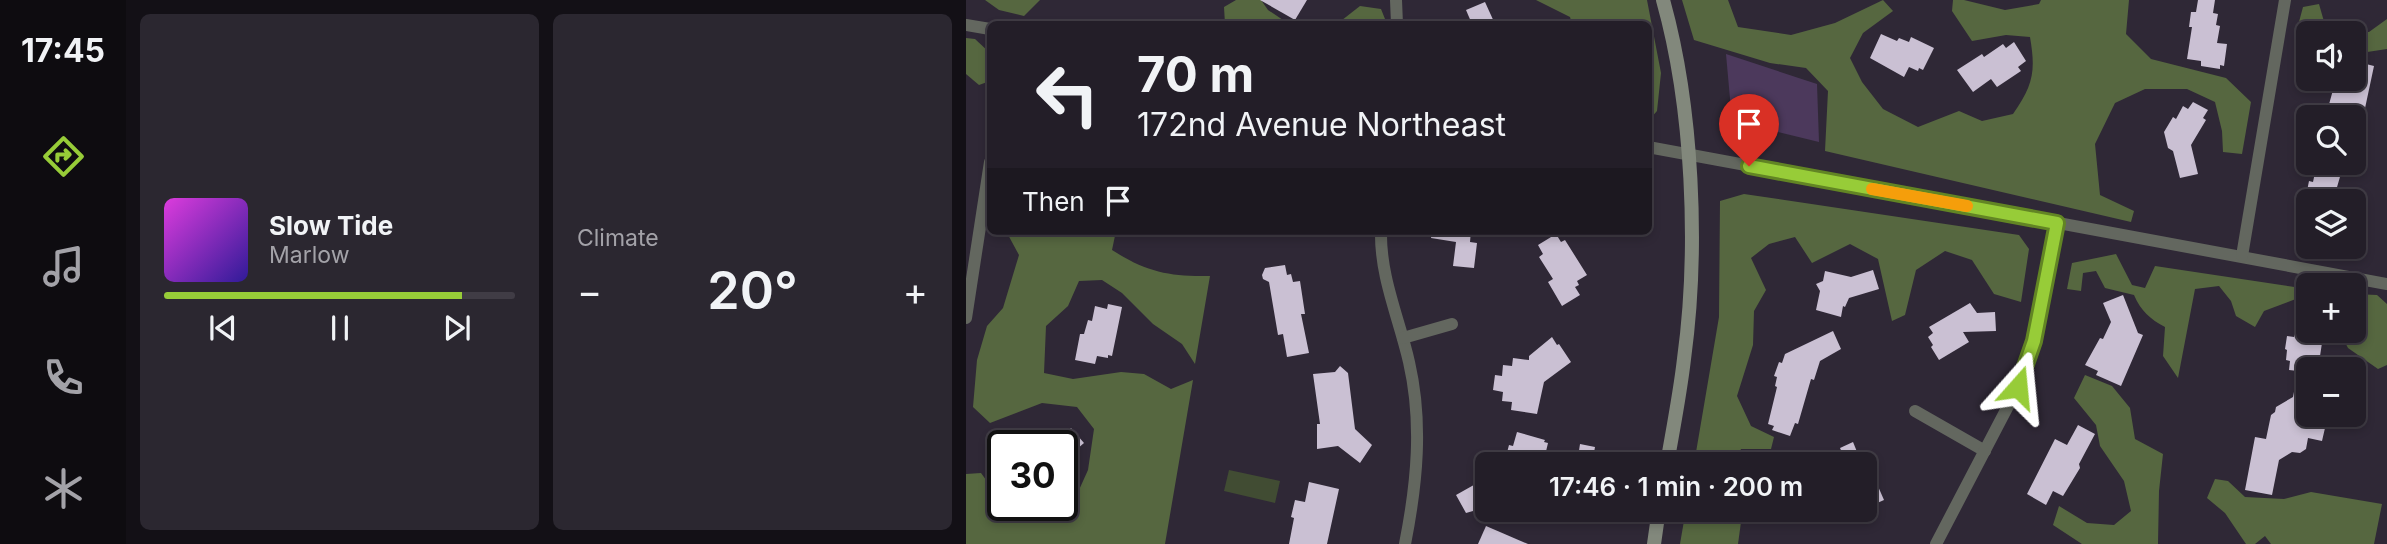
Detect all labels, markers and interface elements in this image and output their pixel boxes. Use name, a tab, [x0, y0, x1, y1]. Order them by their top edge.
map controls	[2296, 21, 2366, 427]
button: sound	[2296, 21, 2366, 91]
text: 17:45	[21, 31, 105, 70]
text: 70 m	[1137, 45, 1254, 104]
icon: left	[1022, 49, 1113, 140]
pin	[1719, 94, 1779, 166]
text: 172nd Avenue Northeast	[1137, 105, 1506, 144]
icon: arrive	[1730, 105, 1768, 143]
button: search	[2296, 105, 2366, 175]
icon: directions	[39, 132, 88, 181]
icon: arrive	[1099, 182, 1137, 220]
text: Then	[1022, 186, 1085, 217]
button: layers	[2296, 189, 2366, 259]
text: Slow Tide	[269, 210, 393, 241]
text: Climate	[577, 224, 659, 252]
text: Marlow	[269, 241, 349, 269]
icon: music	[39, 242, 88, 291]
text: 20°	[707, 259, 798, 322]
text: −	[577, 268, 602, 314]
text: +	[903, 268, 928, 314]
button: +	[2296, 273, 2366, 343]
icon: previous	[204, 309, 242, 347]
icon: pause	[321, 309, 359, 347]
icon: next	[438, 309, 476, 347]
position arrow	[1981, 350, 2055, 424]
icon: phone	[39, 353, 88, 402]
button: −	[2296, 357, 2366, 427]
speed limit sign: 30	[987, 430, 1078, 521]
icon: climate	[39, 464, 88, 513]
text: 17:46 · 1 min · 200 m	[1549, 471, 1803, 502]

